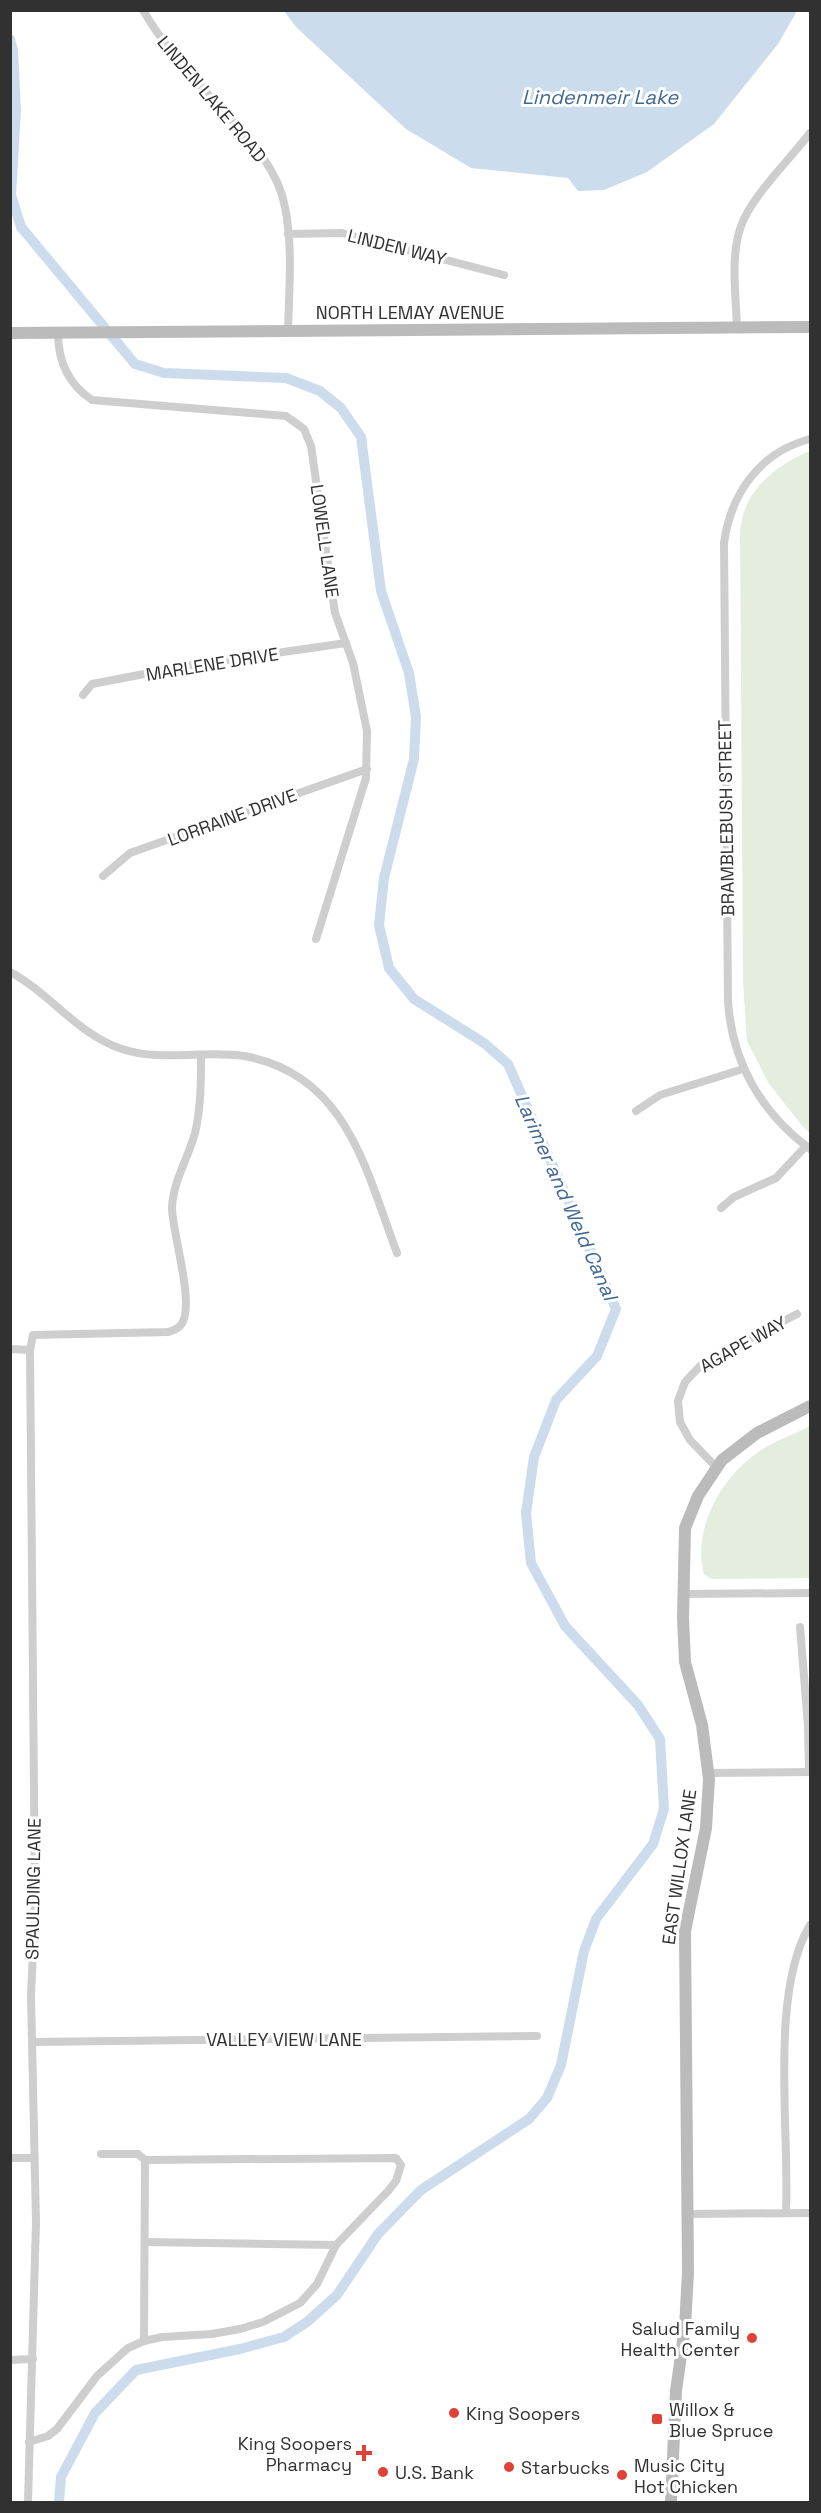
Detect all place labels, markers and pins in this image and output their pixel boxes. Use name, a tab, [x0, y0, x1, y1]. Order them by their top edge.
place label: Salud Family Health Center	[620, 2317, 740, 2361]
marker: Salud Family Health Center	[745, 2331, 759, 2345]
place label: Willox & Blue Spruce	[669, 2398, 773, 2442]
place label: King Soopers	[466, 2402, 580, 2425]
marker: King Soopers	[447, 2406, 461, 2420]
marker: Willox & Blue Spruce	[650, 2412, 664, 2426]
place label: King Soopers Pharmacy	[238, 2432, 352, 2476]
marker: King Soopers Pharmacy	[357, 2446, 371, 2460]
place label: Music City Hot Chicken	[634, 2454, 738, 2498]
place label: Starbucks	[521, 2456, 610, 2479]
marker: Starbucks	[502, 2460, 516, 2474]
place label: U.S. Bank	[395, 2461, 474, 2484]
marker: U.S. Bank	[376, 2465, 390, 2479]
marker: Music City Hot Chicken	[615, 2468, 629, 2482]

